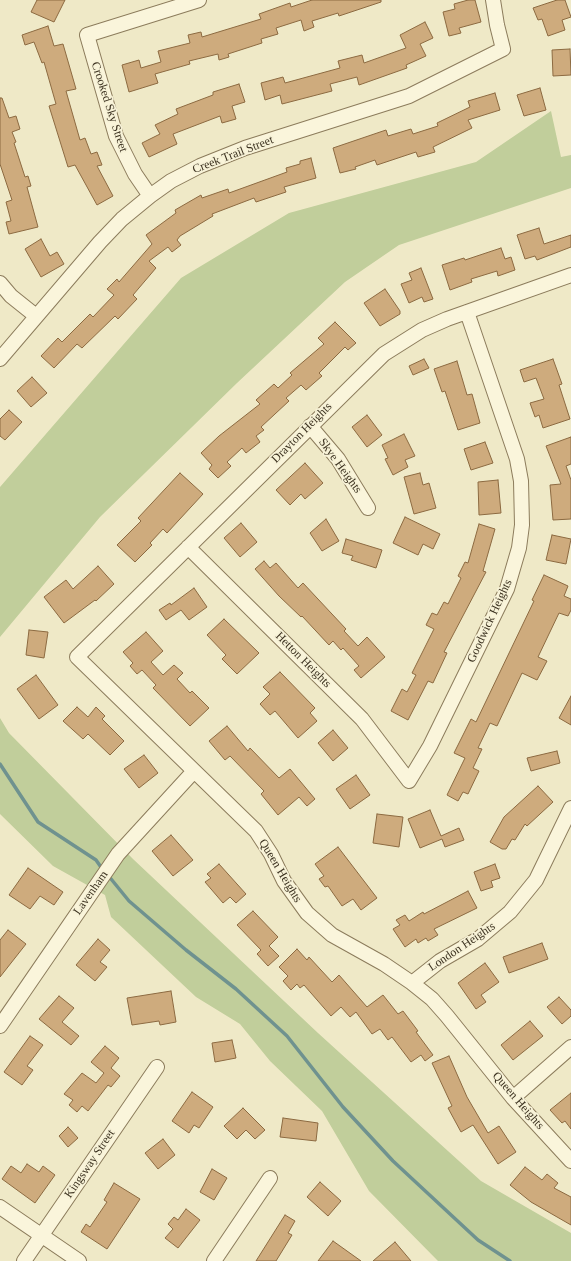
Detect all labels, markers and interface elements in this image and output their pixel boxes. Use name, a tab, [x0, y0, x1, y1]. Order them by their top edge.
street label: Crooked Sky Street	[88, 60, 130, 154]
street label: Creek Trail Street	[190, 133, 276, 177]
street label: Drayton Heights	[269, 400, 335, 466]
street label: Skye Heights	[315, 436, 365, 496]
street label: Goodwick Heights	[464, 577, 516, 665]
street label: Hetton Heights	[272, 629, 334, 691]
street label: Queen Heights	[255, 837, 305, 905]
street label: Lavenham	[71, 868, 111, 918]
street label: London Heights	[426, 919, 498, 975]
street label: Queen Heights	[489, 1069, 547, 1133]
street label: Kingsway Street	[62, 1127, 118, 1201]

